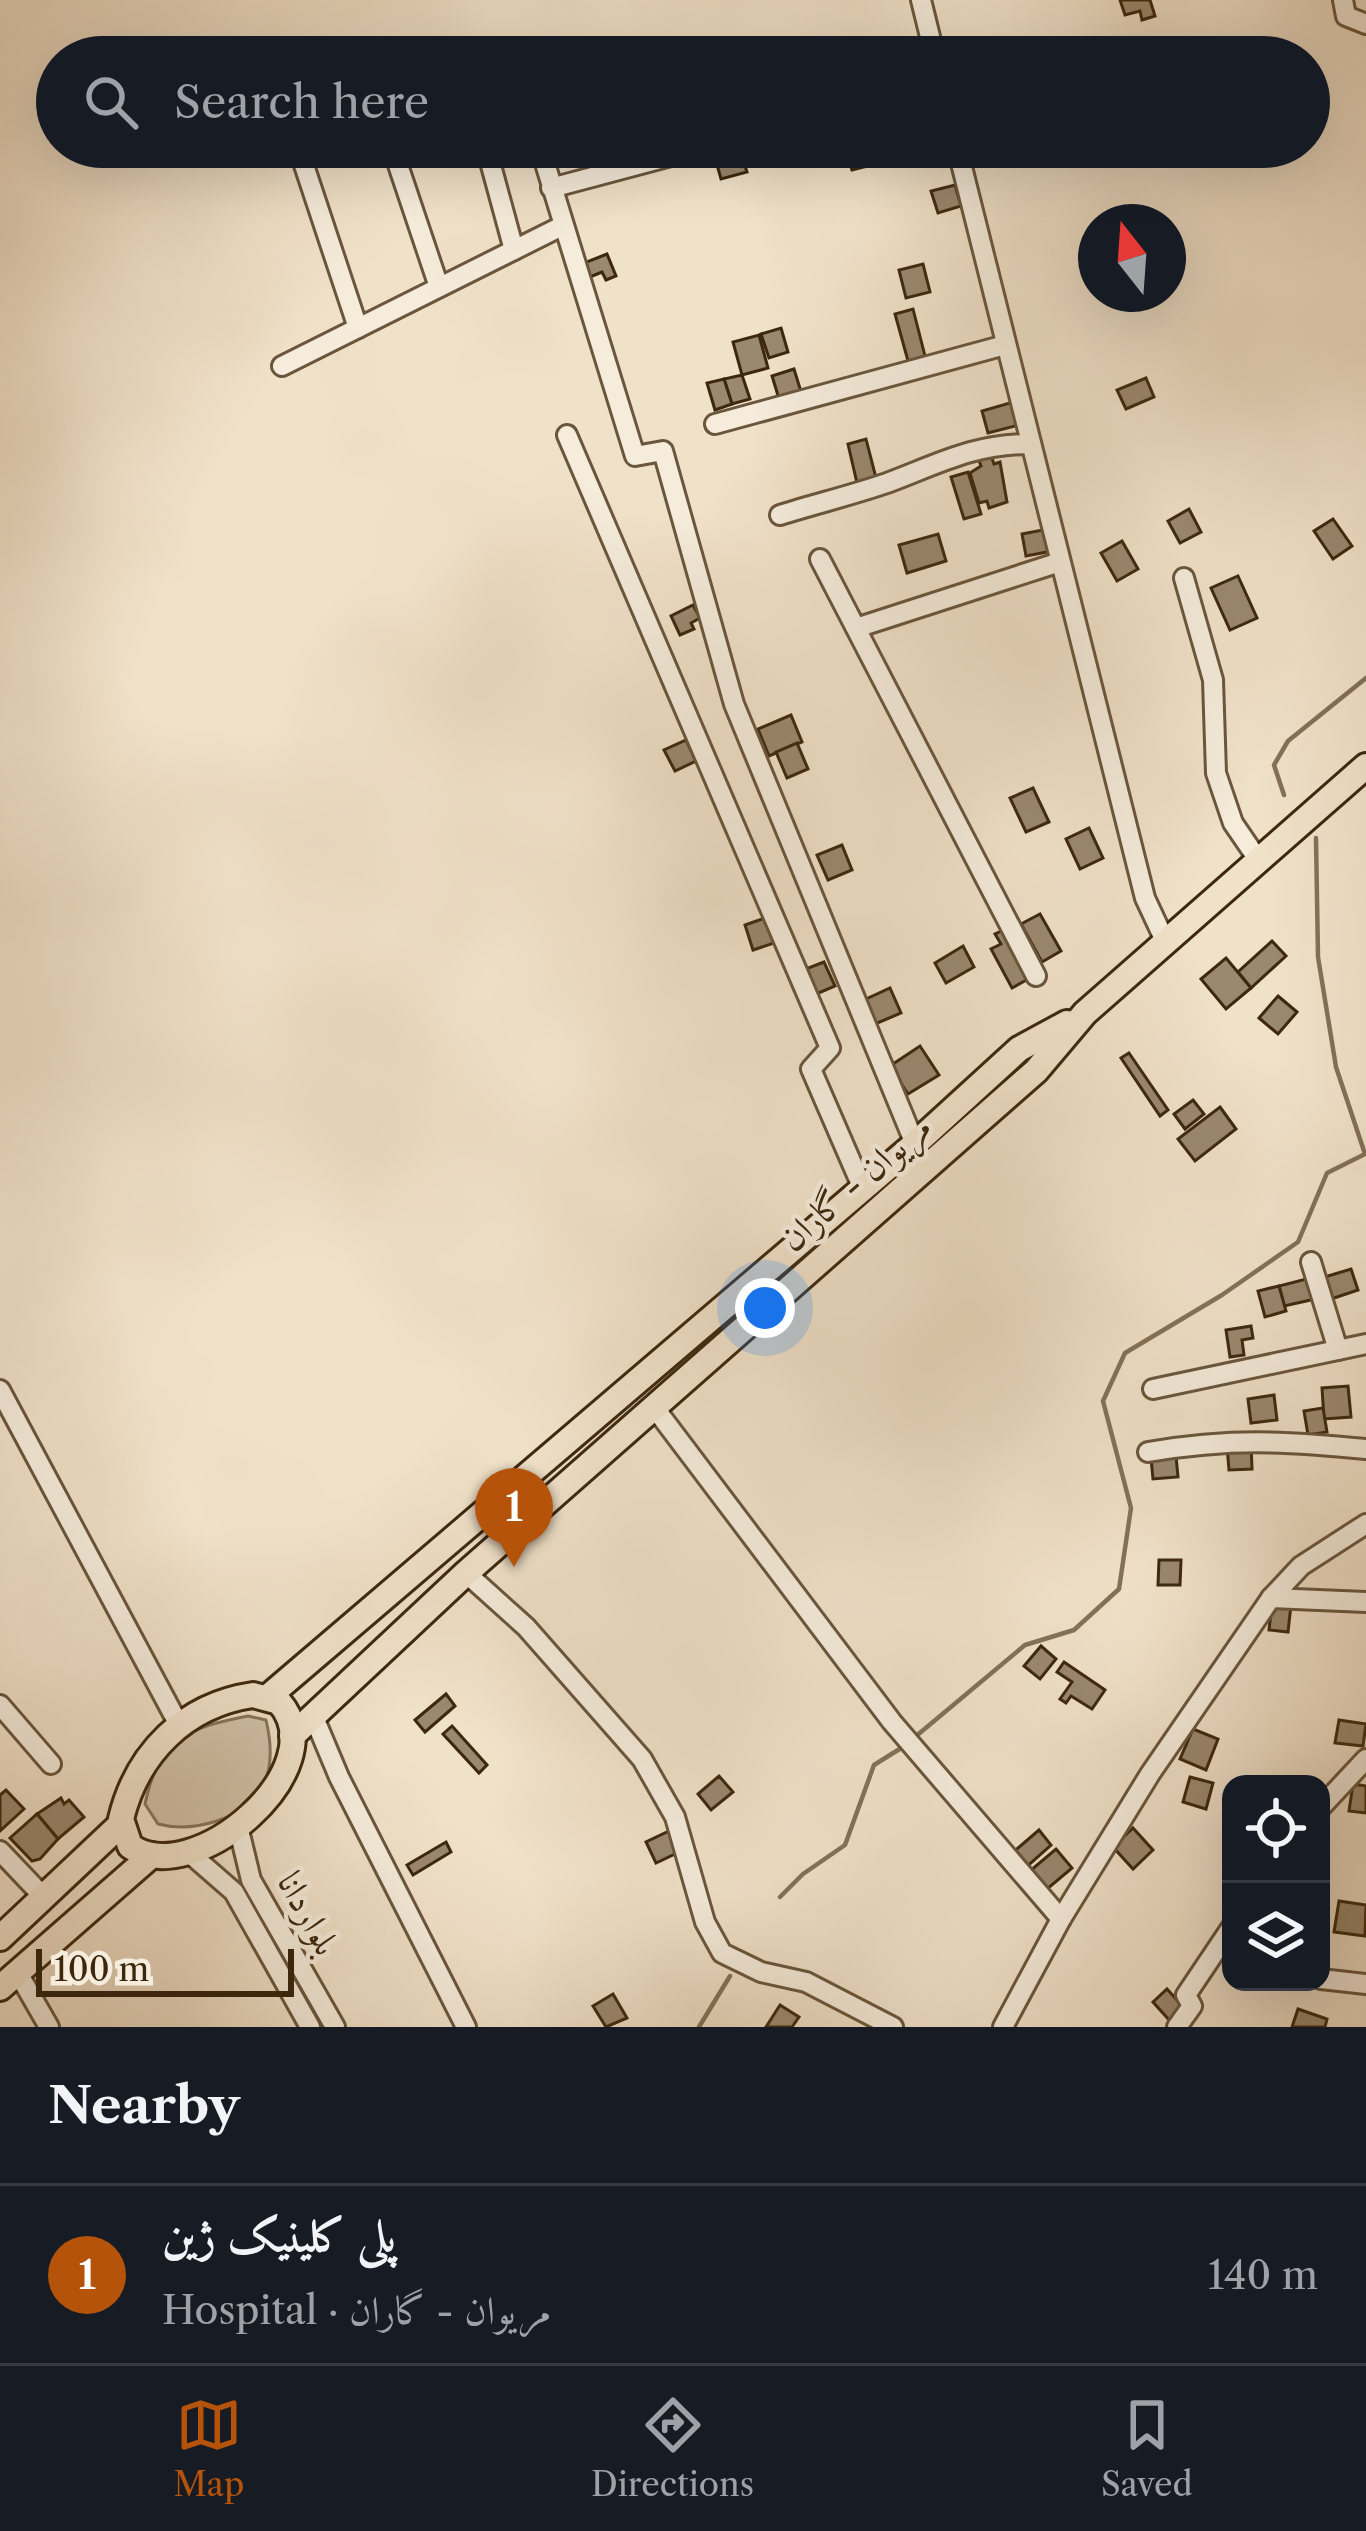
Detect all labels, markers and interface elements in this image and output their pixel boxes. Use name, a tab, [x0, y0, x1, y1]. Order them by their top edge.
search box	[36, 36, 1330, 168]
icon: search	[78, 69, 144, 135]
text: Search here	[174, 74, 429, 130]
north arrow	[1078, 204, 1186, 312]
street label: مریوان - گاران	[770, 1104, 942, 1263]
your location	[735, 1278, 795, 1338]
pin: 1	[475, 1468, 553, 1567]
map controls	[1222, 1775, 1330, 1991]
button: locate	[1222, 1775, 1330, 1883]
street label: بلواردانا	[268, 1864, 350, 1962]
button: layers	[1222, 1883, 1330, 1991]
scale bar	[36, 1943, 294, 1996]
text: 100 m	[54, 1949, 149, 1990]
text: Nearby	[48, 2074, 240, 2136]
text: پلی کلینیک ژین	[162, 2207, 396, 2263]
text: 1	[78, 2251, 96, 2299]
text: 140 m	[1208, 2251, 1318, 2299]
text: Hospital · مریوان - گاران	[162, 2286, 551, 2334]
tab: Map	[173, 2392, 244, 2505]
tab: Directions	[591, 2392, 754, 2505]
tab: Saved	[1101, 2392, 1193, 2505]

